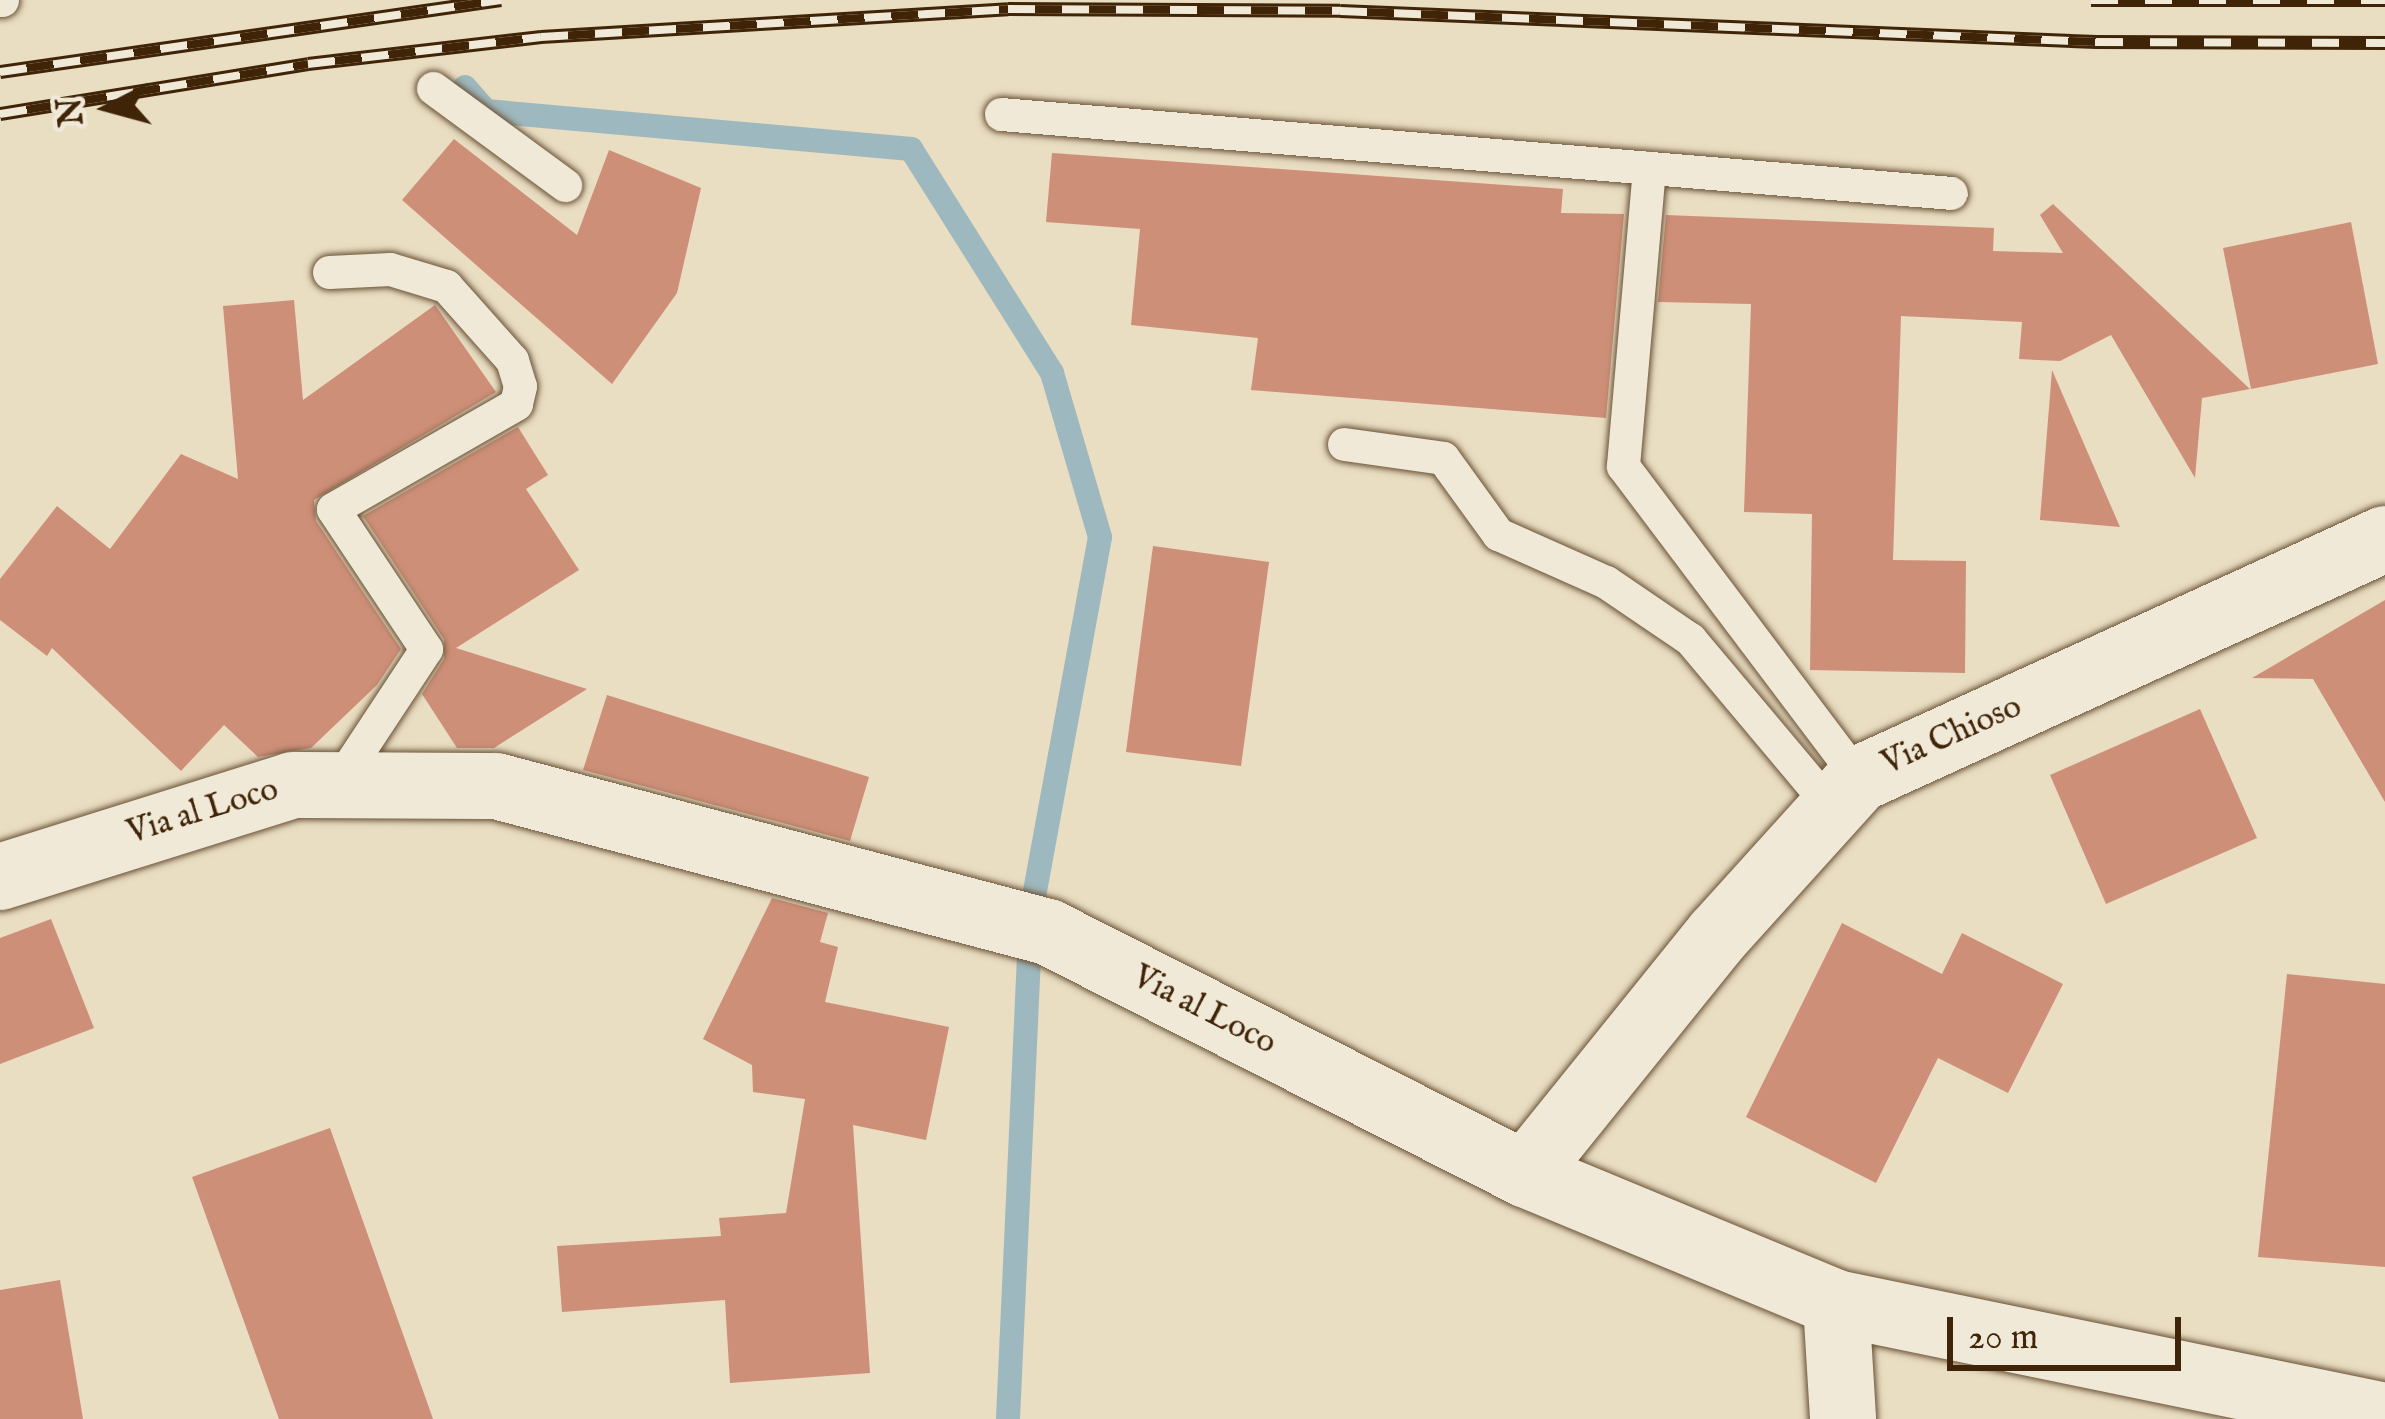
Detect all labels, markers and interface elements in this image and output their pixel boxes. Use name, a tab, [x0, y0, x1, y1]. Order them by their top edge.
north arrow	[48, 48, 168, 168]
text: N	[50, 95, 95, 128]
street label: Via Chioso	[1876, 688, 2028, 784]
street label: Via al Loco	[123, 770, 283, 854]
street label: Via al Loco	[1126, 958, 1282, 1064]
scale bar	[1953, 1293, 2187, 1367]
text: 20 m	[1968, 1315, 2038, 1361]

